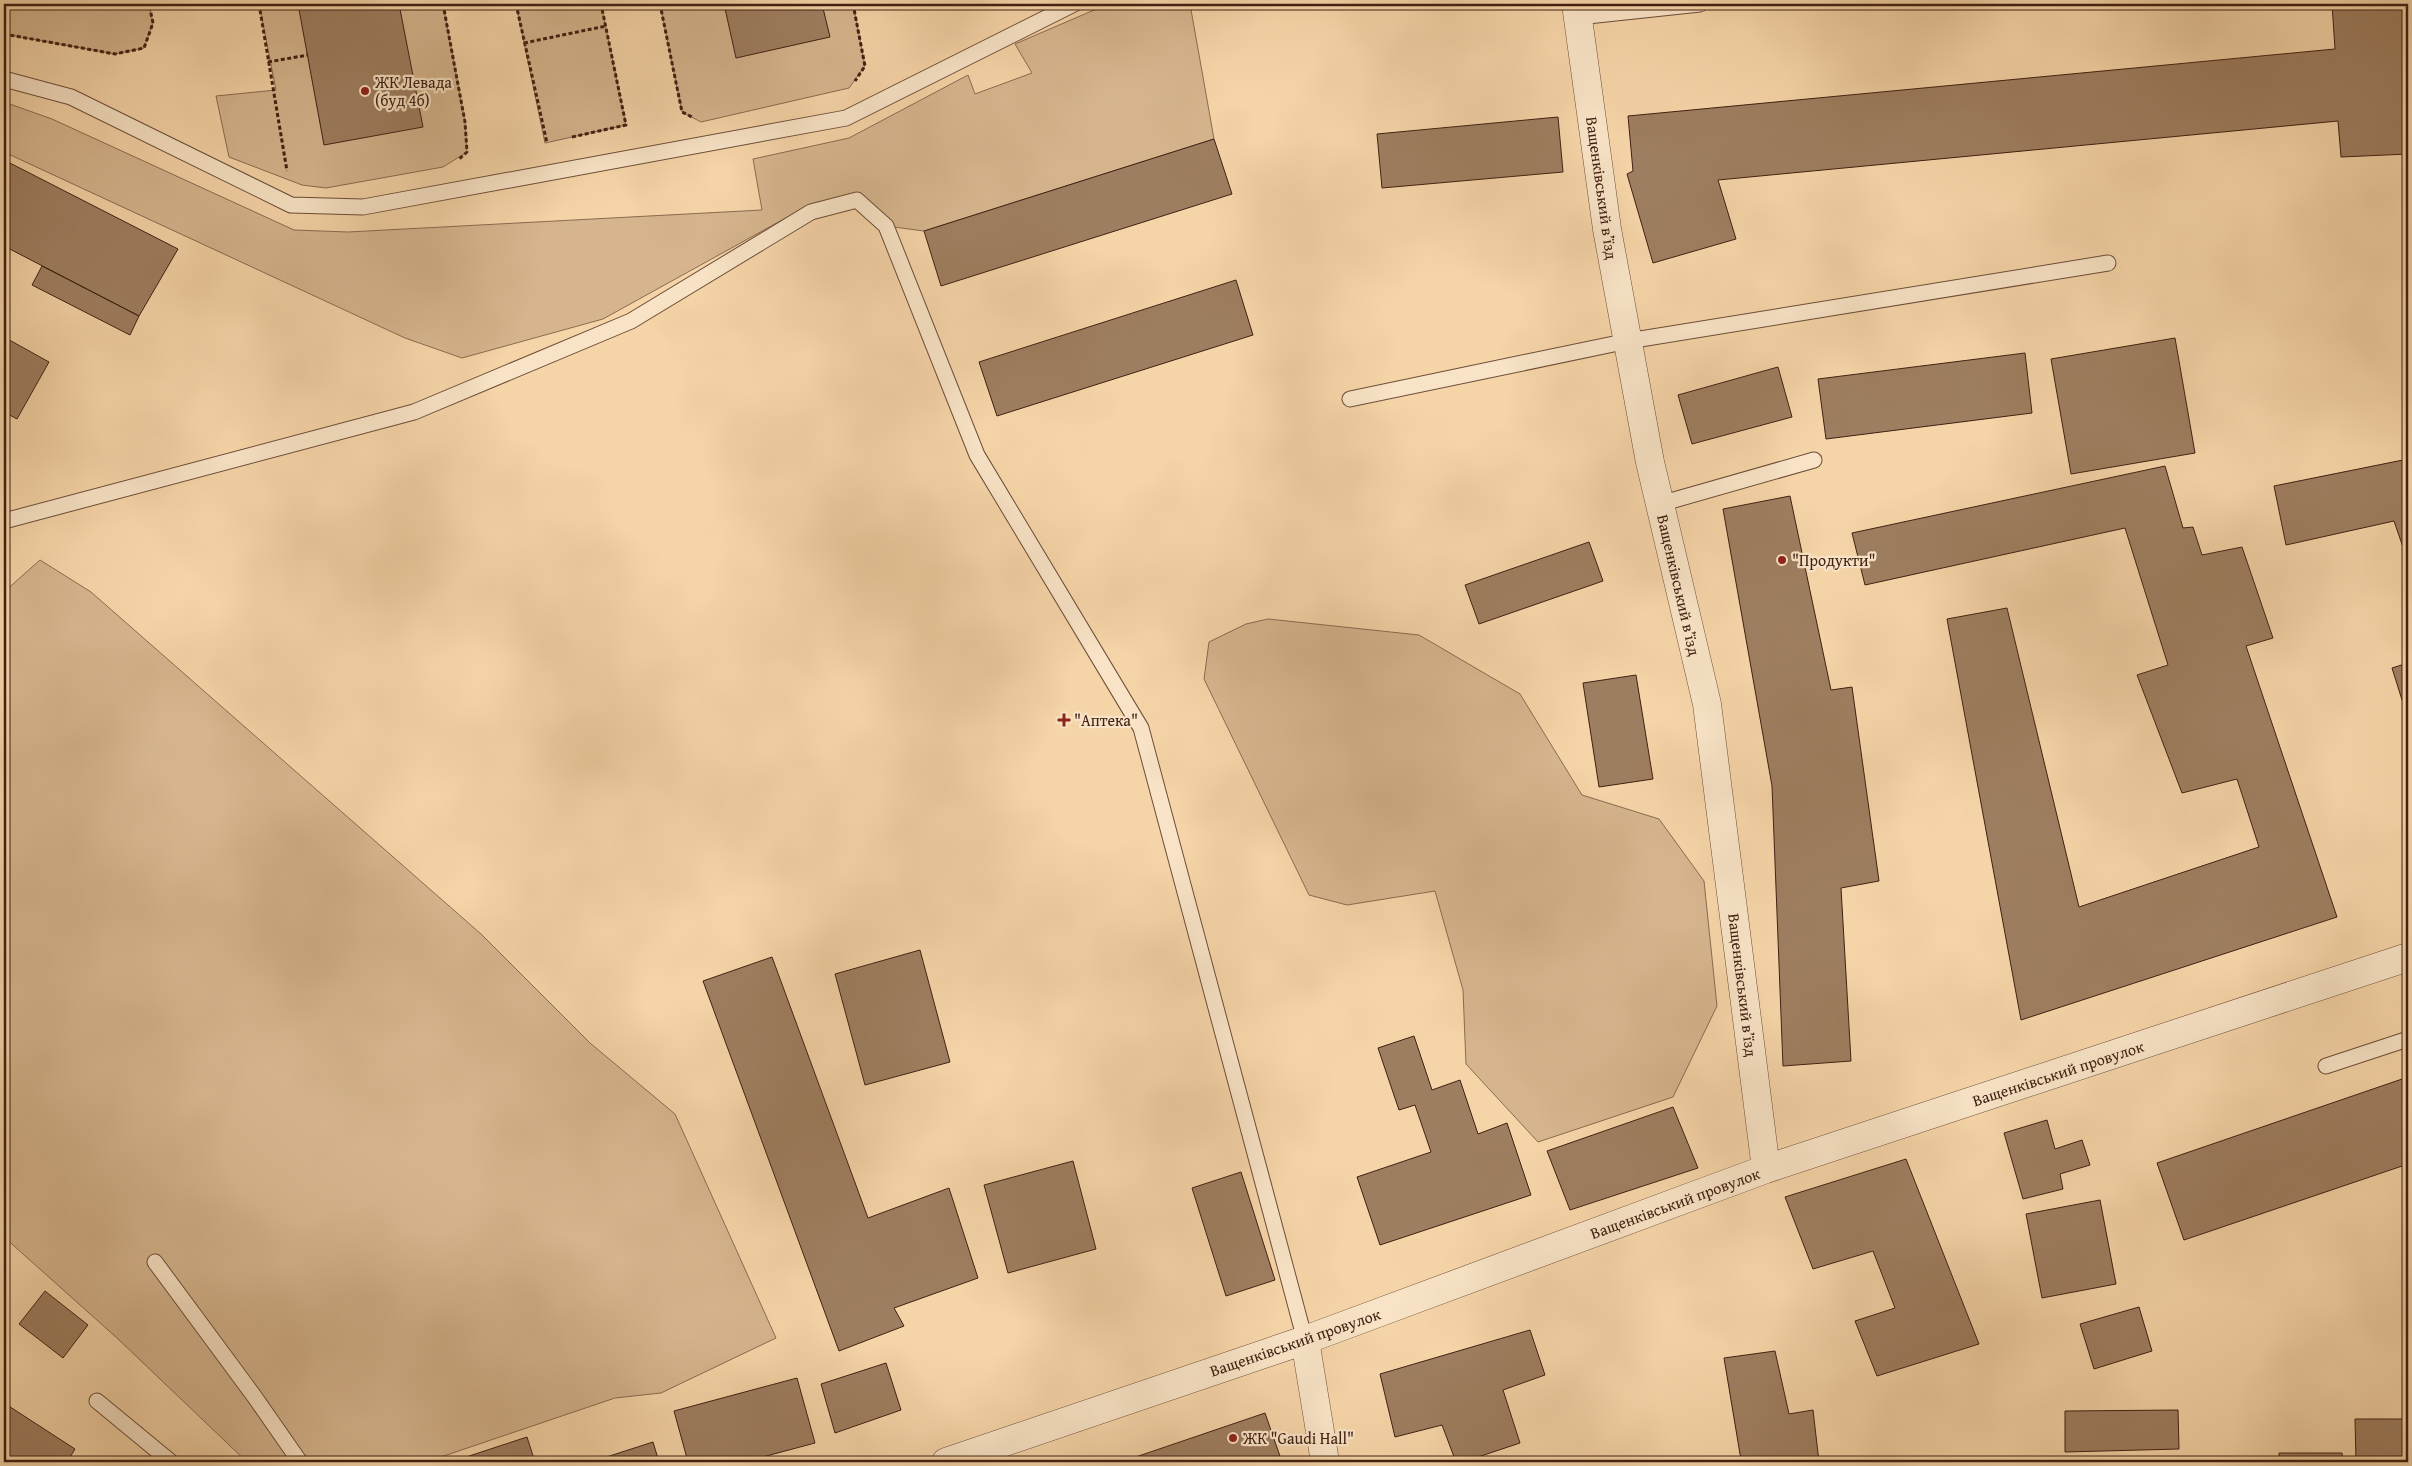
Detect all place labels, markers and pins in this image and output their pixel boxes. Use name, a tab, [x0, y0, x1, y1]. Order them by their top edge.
place label: ЖК Левада (буд 4б)	[374, 70, 452, 112]
marker: ЖК Левада (буд 4б)	[359, 85, 371, 97]
place label: "Продукти"	[1792, 548, 1876, 572]
marker: "Продукти"	[1776, 554, 1788, 566]
place label: "Аптека"	[1074, 708, 1138, 732]
marker: "Аптека"	[1058, 714, 1070, 726]
place label: ЖК "Gaudi Hall"	[1242, 1426, 1354, 1450]
marker: ЖК "Gaudi Hall"	[1227, 1432, 1239, 1444]

